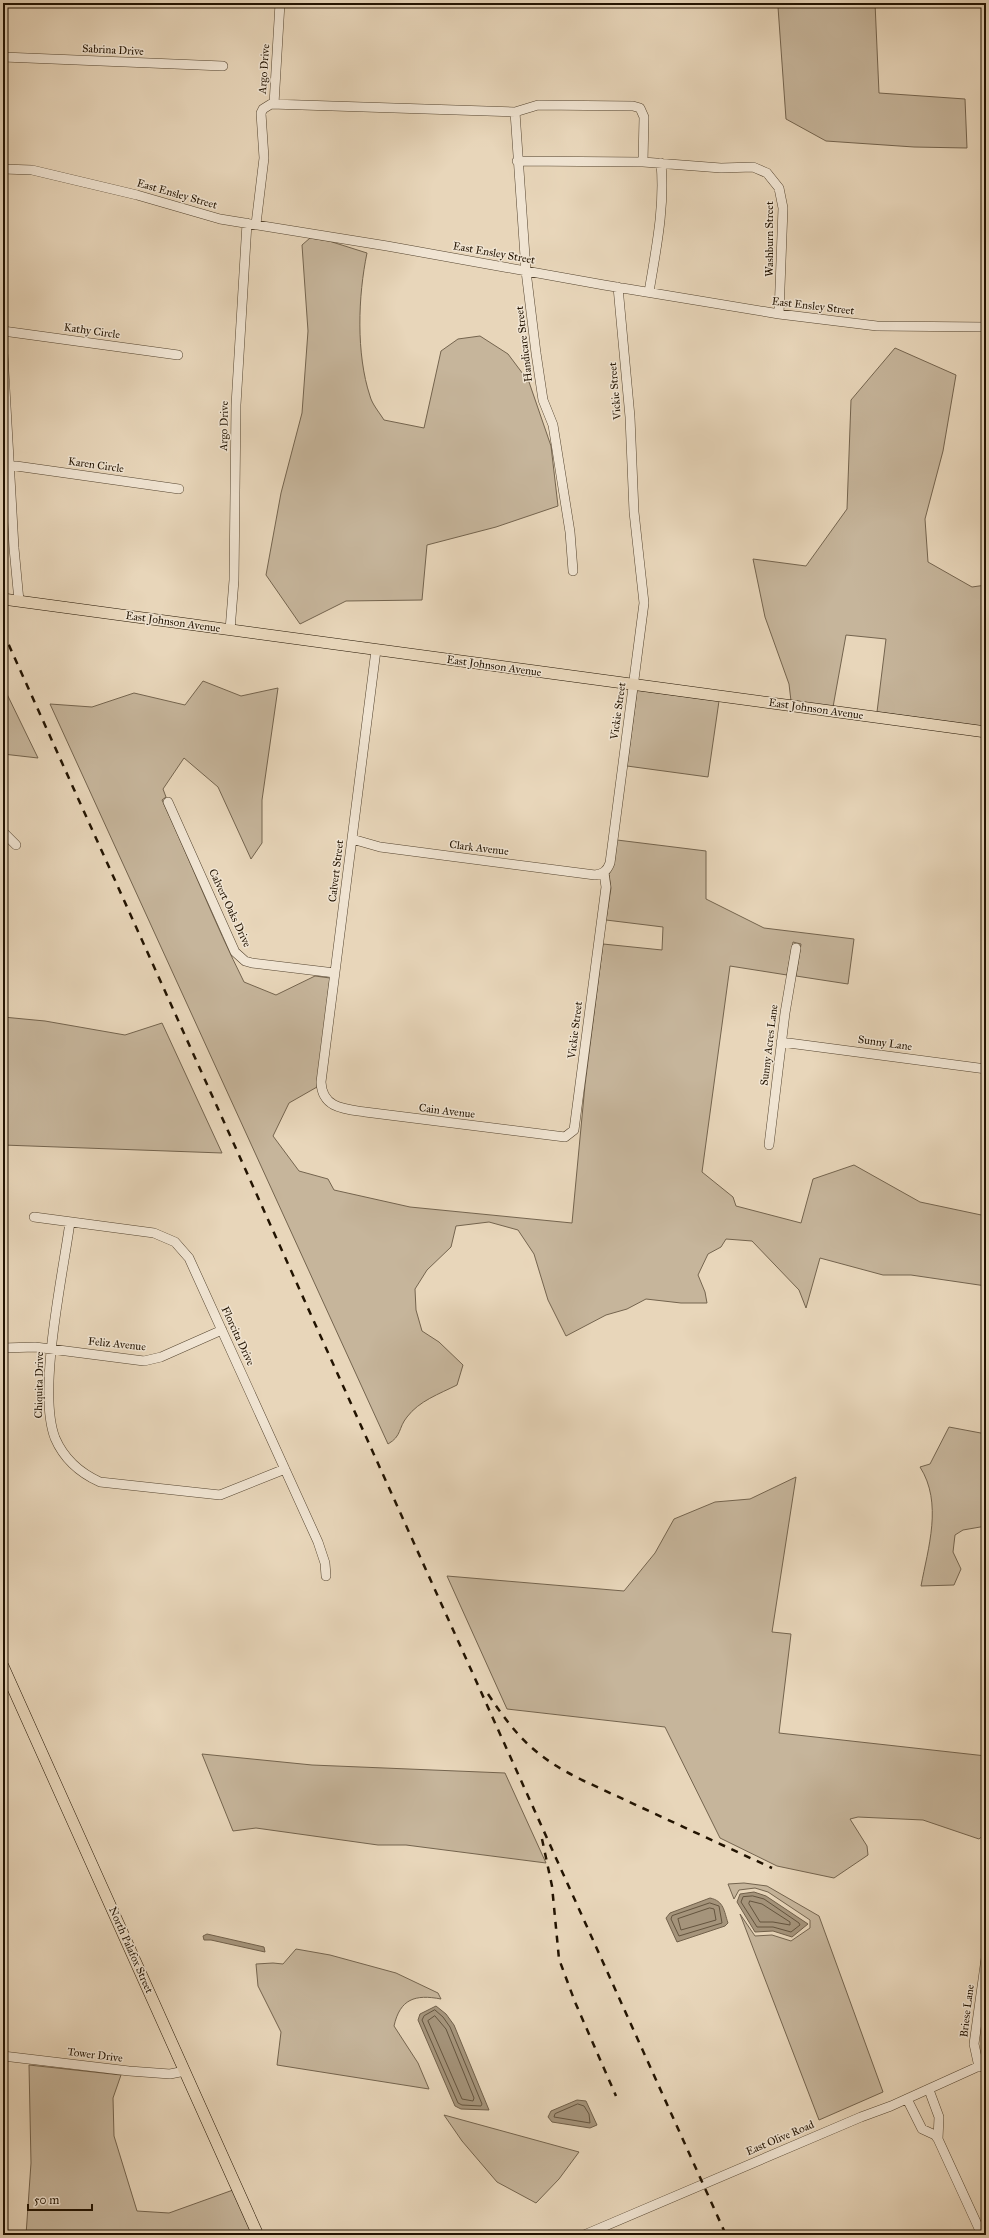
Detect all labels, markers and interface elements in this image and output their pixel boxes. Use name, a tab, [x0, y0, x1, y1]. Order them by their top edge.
street label: Sabrina Drive	[82, 42, 145, 58]
street label: Argo Drive	[256, 43, 272, 95]
street label: East Ensley Street	[135, 176, 219, 212]
street label: Washburn Street	[763, 201, 776, 277]
street label: East Ensley Street	[452, 239, 536, 267]
street label: East Ensley Street	[771, 294, 855, 318]
street label: Handicare Street	[513, 305, 535, 383]
street label: Kathy Circle	[63, 321, 121, 341]
street label: Vickie Street	[606, 362, 624, 421]
street label: Argo Drive	[217, 400, 231, 452]
street label: Karen Circle	[67, 455, 125, 475]
street label: East Johnson Avenue	[125, 609, 222, 636]
street label: East Johnson Avenue	[446, 653, 543, 680]
street label: Vickie Street	[607, 681, 628, 741]
street label: East Johnson Avenue	[768, 696, 865, 723]
street label: Clark Avenue	[449, 838, 510, 858]
street label: Calvert Street	[326, 839, 346, 903]
street label: Calvert Oaks Drive	[206, 867, 254, 950]
street label: Vickie Street	[565, 1001, 585, 1060]
street label: Sunny Acres Lane	[758, 1003, 780, 1086]
street label: Sunny Lane	[857, 1033, 913, 1053]
street label: Cain Avenue	[418, 1101, 476, 1121]
street label: Florcita Drive	[219, 1304, 258, 1368]
street label: Feliz Avenue	[87, 1335, 147, 1354]
street label: Chiquita Drive	[32, 1351, 47, 1419]
street label: North Palafox Street	[106, 1905, 156, 1995]
street label: Briese Lane	[957, 1983, 977, 2038]
street label: Tower Drive	[67, 2045, 124, 2065]
street label: East Olive Road	[744, 2118, 816, 2158]
scale bar	[28, 2186, 92, 2212]
text: 50 m	[34, 2193, 59, 2207]

